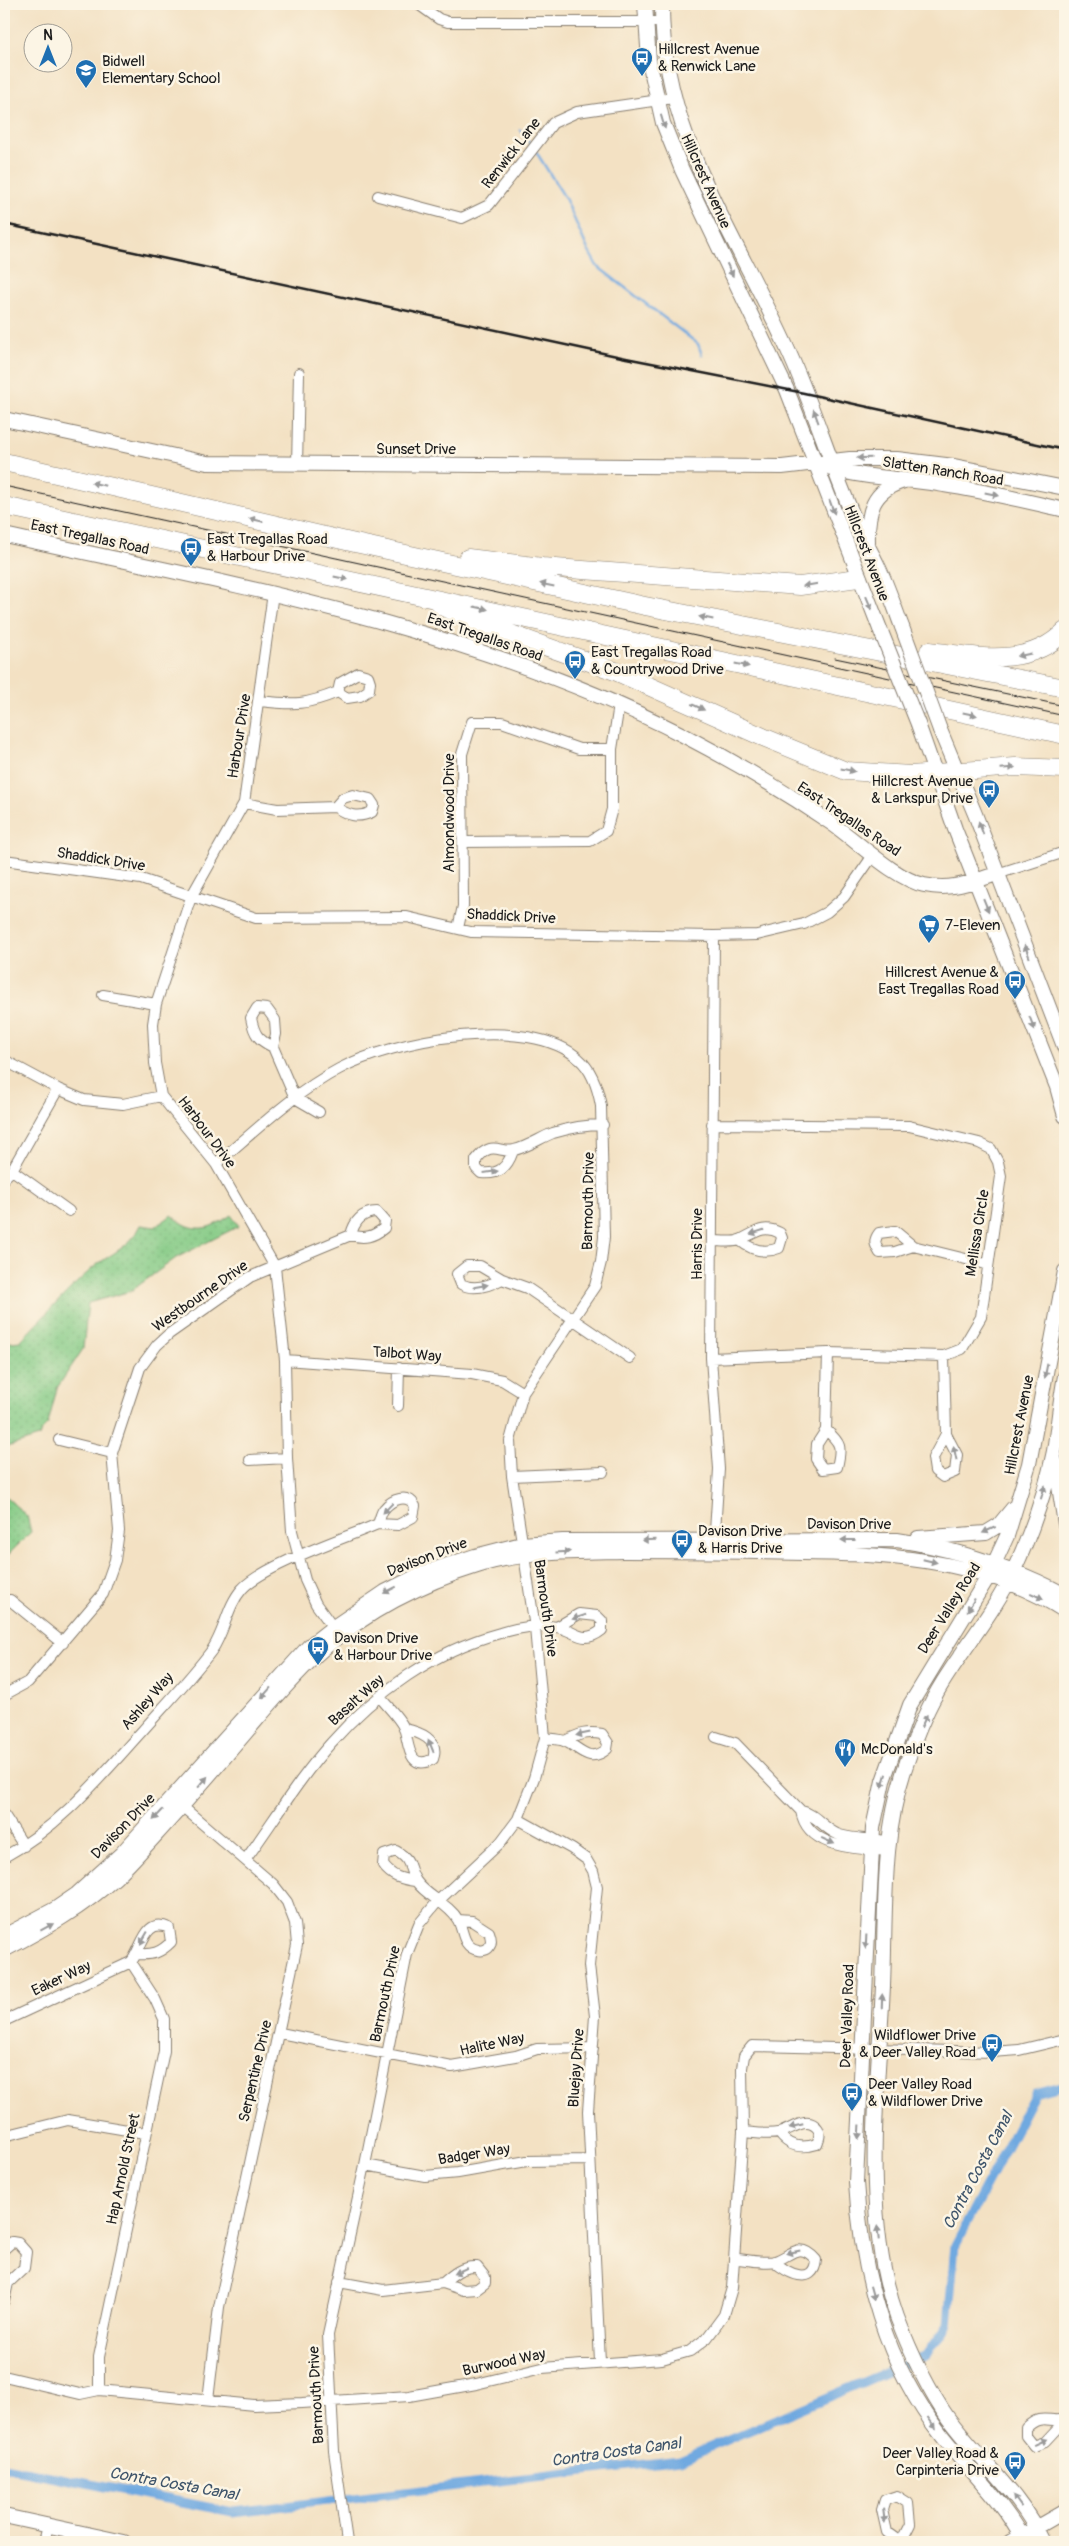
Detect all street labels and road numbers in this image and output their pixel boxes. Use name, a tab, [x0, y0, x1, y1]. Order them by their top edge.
street label: Renwick Lane	[478, 113, 545, 193]
street label: Hillcrest Avenue	[676, 131, 735, 232]
street label: Sunset Drive	[376, 440, 457, 459]
street label: Slatten Ranch Road	[881, 453, 1005, 490]
street label: Hillcrest Avenue	[839, 502, 894, 605]
street label: East Tregallas Road	[29, 516, 151, 559]
street label: East Tregallas Road	[425, 609, 545, 666]
street label: Harbour Drive	[223, 692, 256, 780]
street label: Almondwood Drive	[440, 753, 459, 873]
street label: East Tregallas Road	[793, 778, 904, 861]
street label: Shaddick Drive	[55, 843, 147, 876]
street label: Shaddick Drive	[466, 905, 557, 928]
street label: Harbour Drive	[173, 1092, 240, 1173]
street label: Barmouth Drive	[578, 1151, 599, 1250]
street label: Mellissa Circle	[961, 1188, 994, 1278]
street label: Harris Drive	[688, 1207, 707, 1280]
street label: Westbourne Drive	[149, 1256, 252, 1336]
street label: Talbot Way	[372, 1343, 443, 1366]
street label: Hillcrest Avenue	[1000, 1373, 1039, 1477]
street label: Davison Drive	[807, 1515, 892, 1534]
street label: Davison Drive	[384, 1533, 470, 1581]
street label: Barmouth Drive	[529, 1558, 562, 1659]
street label: Deer Valley Road	[914, 1559, 985, 1657]
street label: Ashley Way	[117, 1668, 178, 1734]
street label: Basalt Way	[325, 1670, 388, 1730]
street label: Davison Drive	[87, 1789, 160, 1863]
street label: Barmouth Drive	[366, 1944, 405, 2044]
street label: Eaker Way	[29, 1956, 94, 2000]
street label: Deer Valley Road	[836, 1964, 859, 2068]
street label: Serpentine Drive	[235, 2018, 277, 2124]
street label: Bluejay Drive	[564, 2027, 589, 2108]
street label: Halite Way	[458, 2028, 527, 2061]
street label: Hap Arnold Street	[102, 2111, 145, 2227]
street label: Badger Way	[437, 2139, 512, 2170]
street label: Burwood Way	[461, 2344, 548, 2381]
street label: Barmouth Drive	[304, 2345, 329, 2444]

